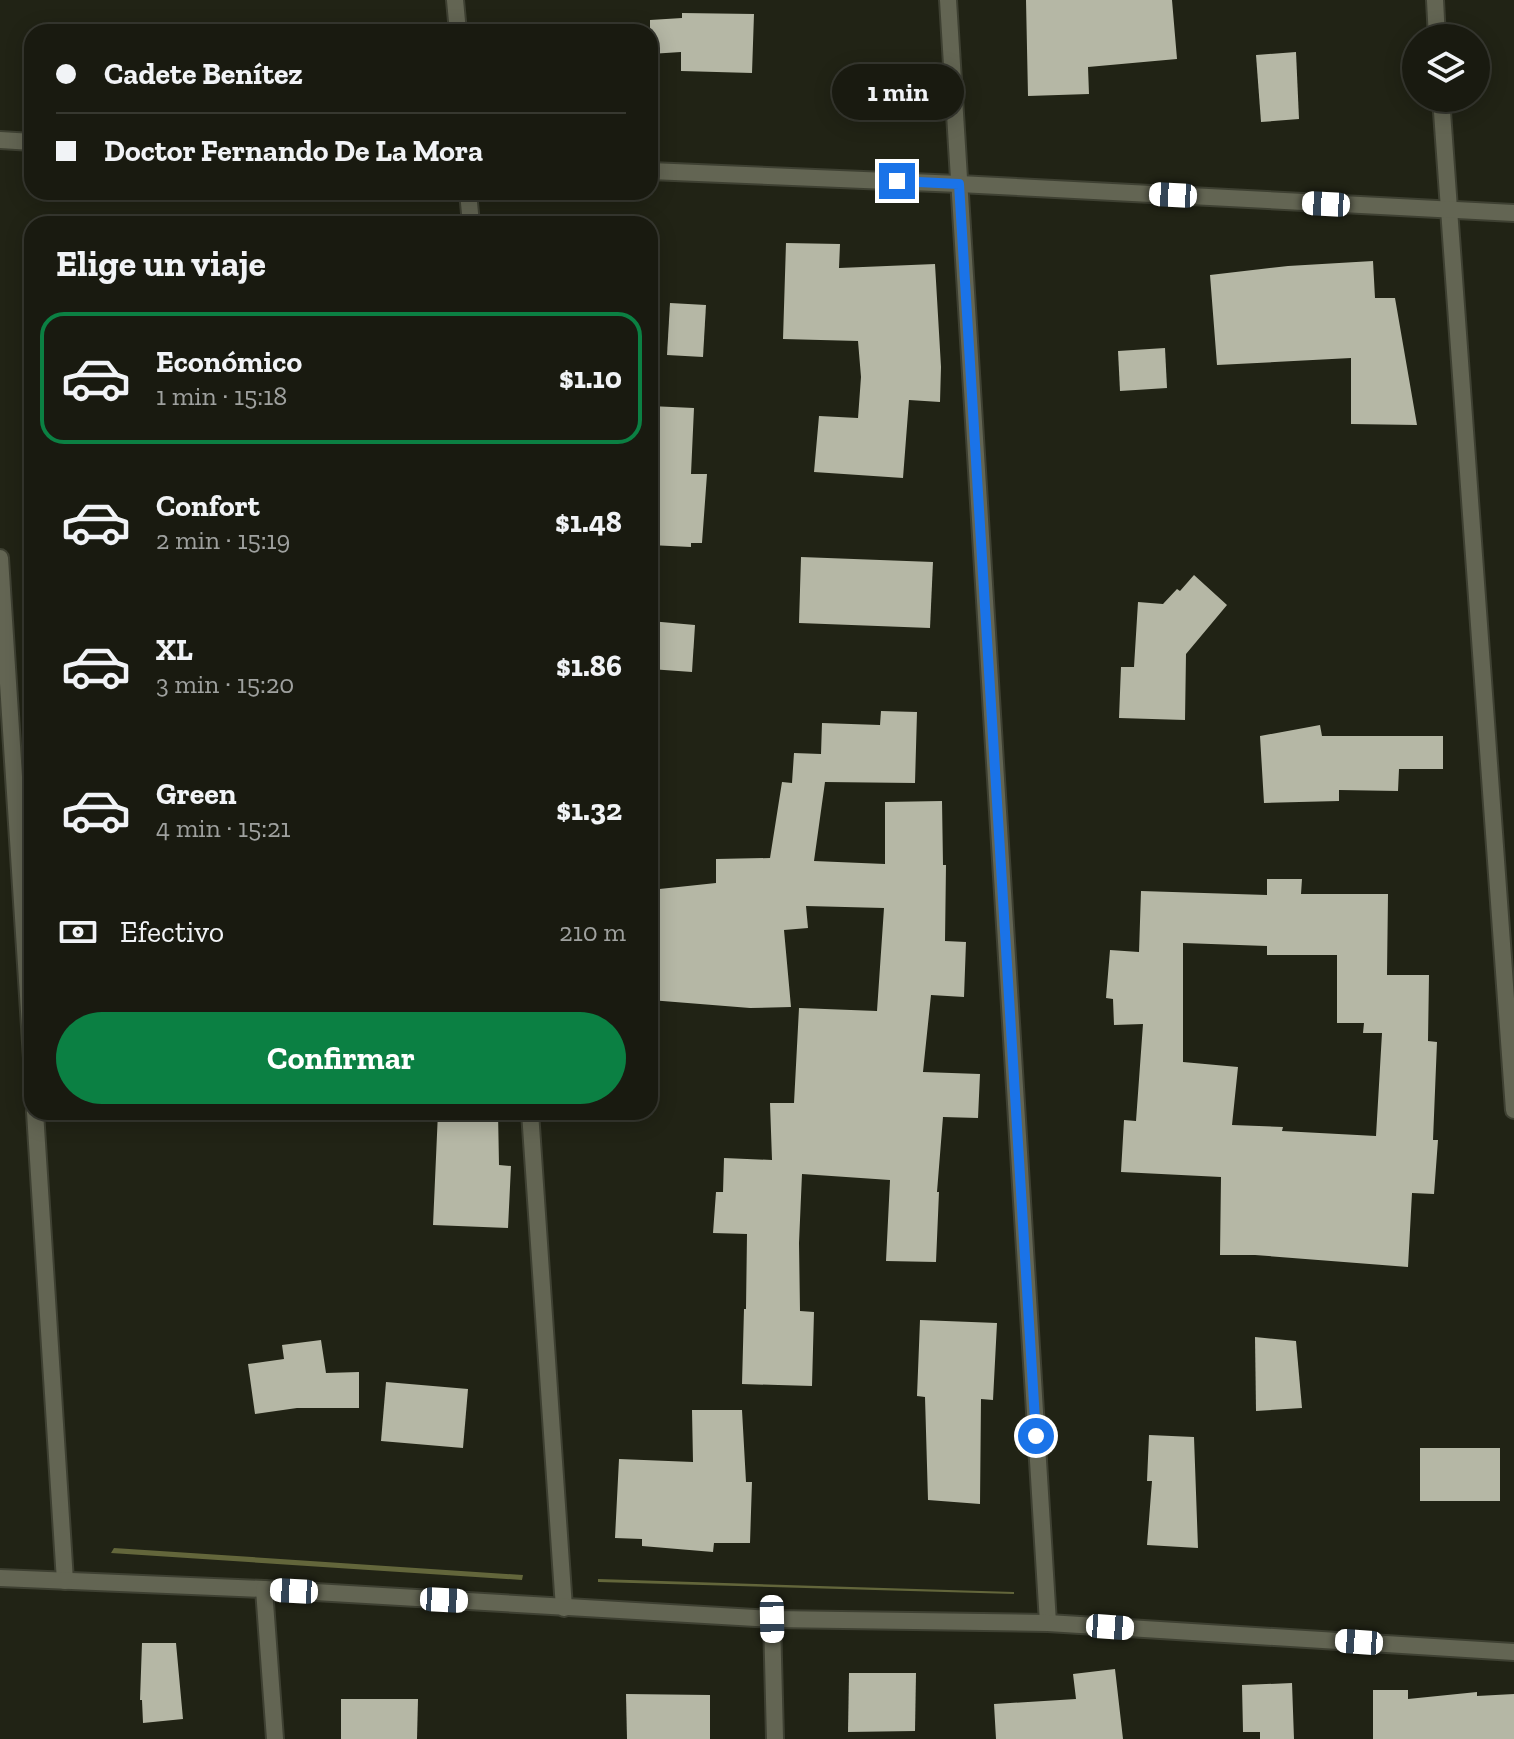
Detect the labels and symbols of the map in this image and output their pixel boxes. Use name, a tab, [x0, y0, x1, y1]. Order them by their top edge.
callout: 1 min	[831, 65, 963, 121]
route end	[879, 163, 915, 199]
car	[1148, 182, 1198, 208]
car	[1301, 191, 1351, 217]
route start	[1018, 1418, 1054, 1454]
car	[269, 1578, 319, 1604]
car	[419, 1587, 469, 1613]
car	[760, 1595, 784, 1643]
car	[1085, 1613, 1135, 1641]
car	[1334, 1628, 1384, 1656]

